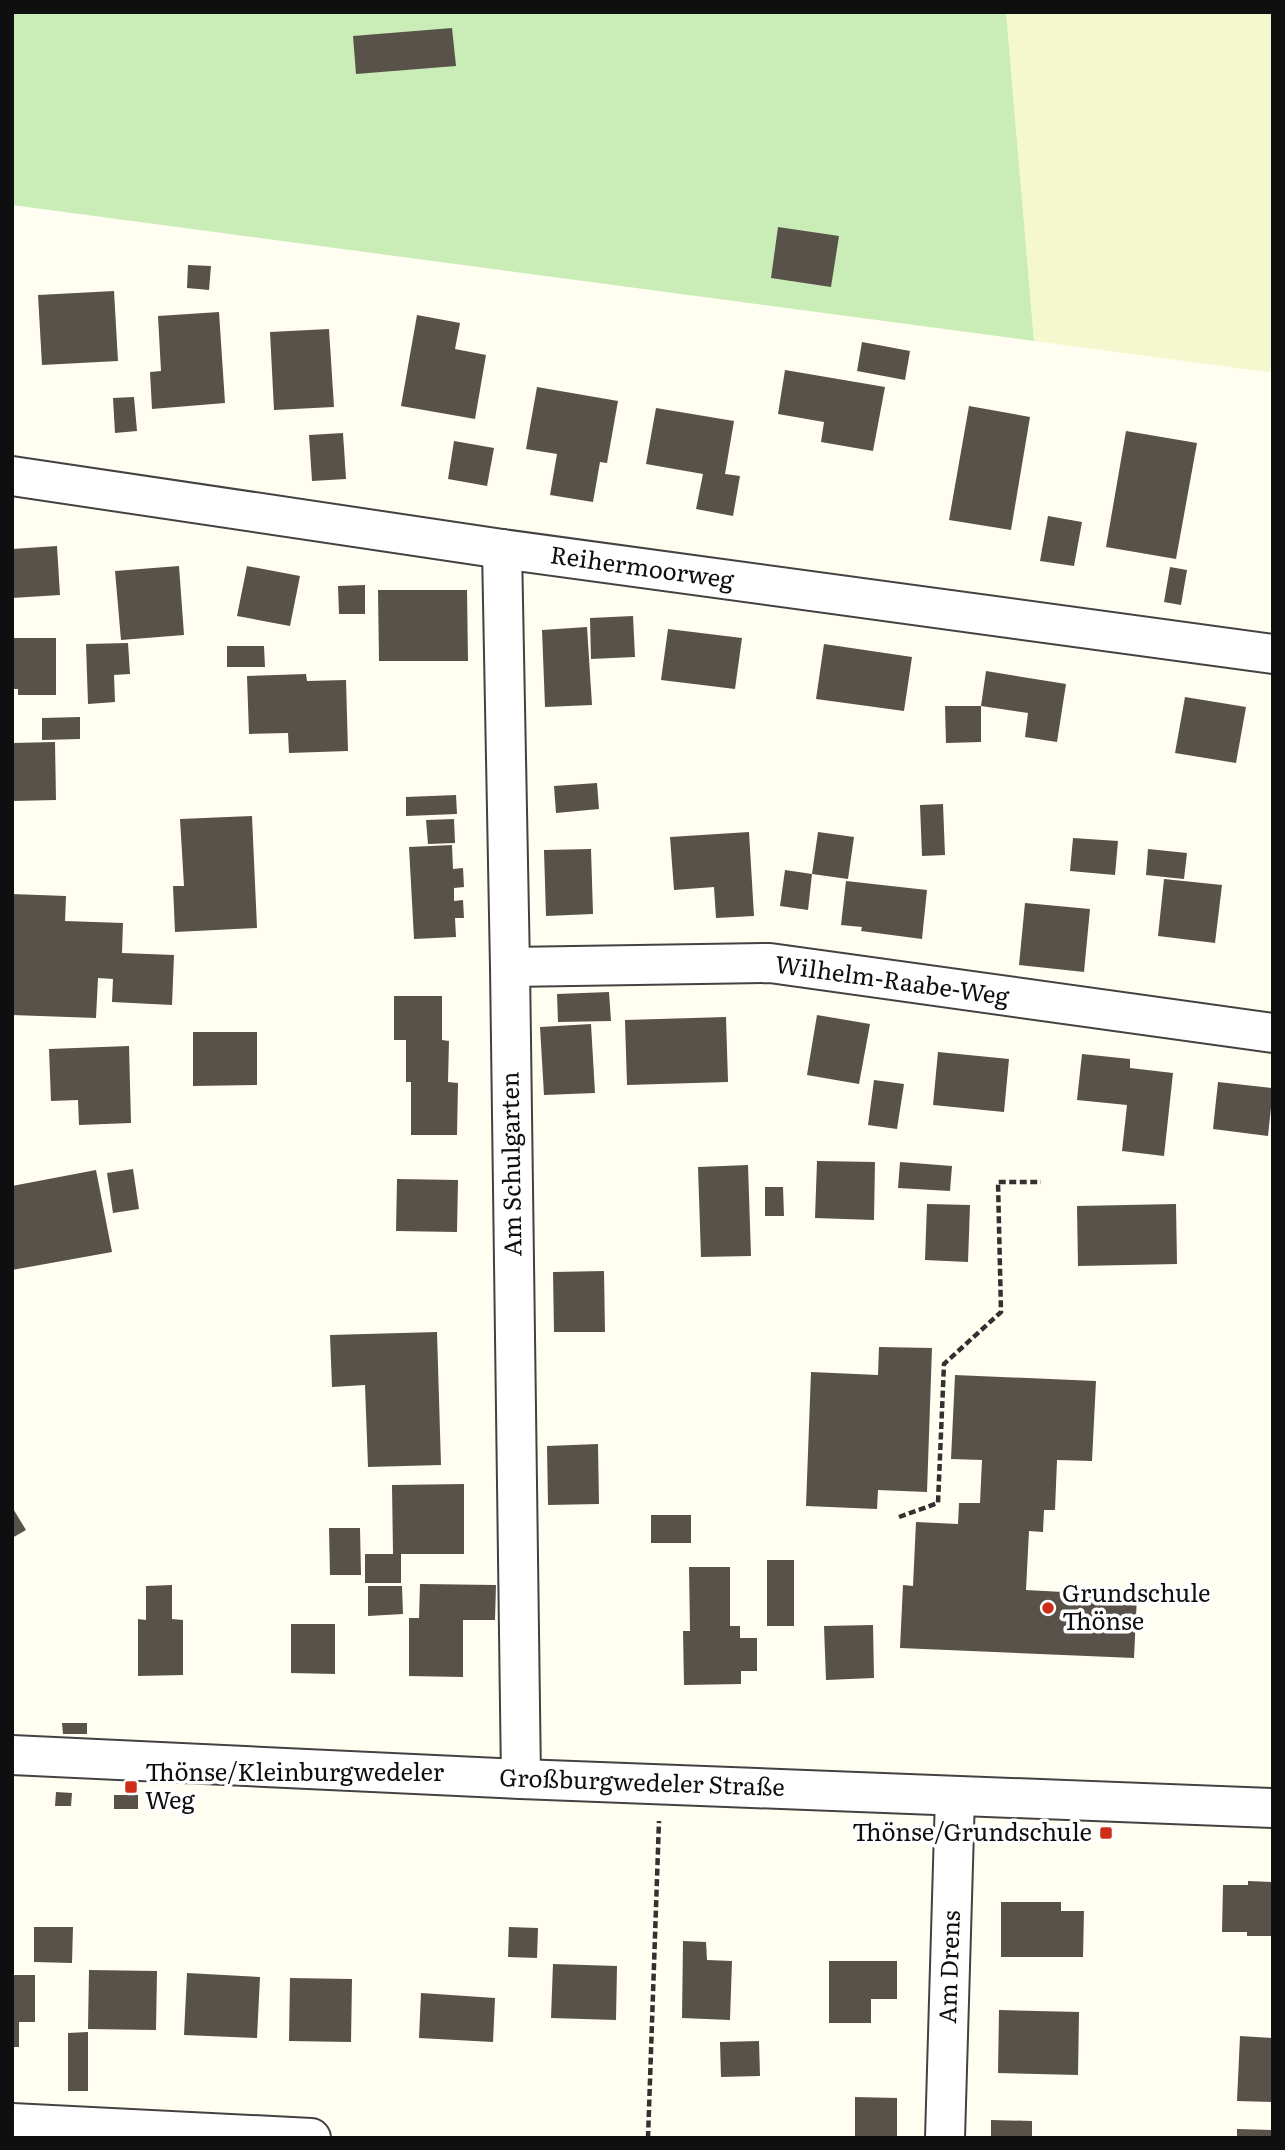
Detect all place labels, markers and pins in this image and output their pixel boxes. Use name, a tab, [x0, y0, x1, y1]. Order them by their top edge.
place label: Grundschule Thönse	[1062, 1574, 1210, 1637]
marker: Grundschule Thönse	[1040, 1600, 1056, 1616]
place label: Thönse/Kleinburgwedeler Weg	[145, 1753, 445, 1816]
marker: Thönse/Kleinburgwedeler Weg	[123, 1779, 139, 1795]
place label: Thönse/Grundschule	[852, 1813, 1092, 1848]
marker: Thönse/Grundschule	[1098, 1825, 1114, 1841]

